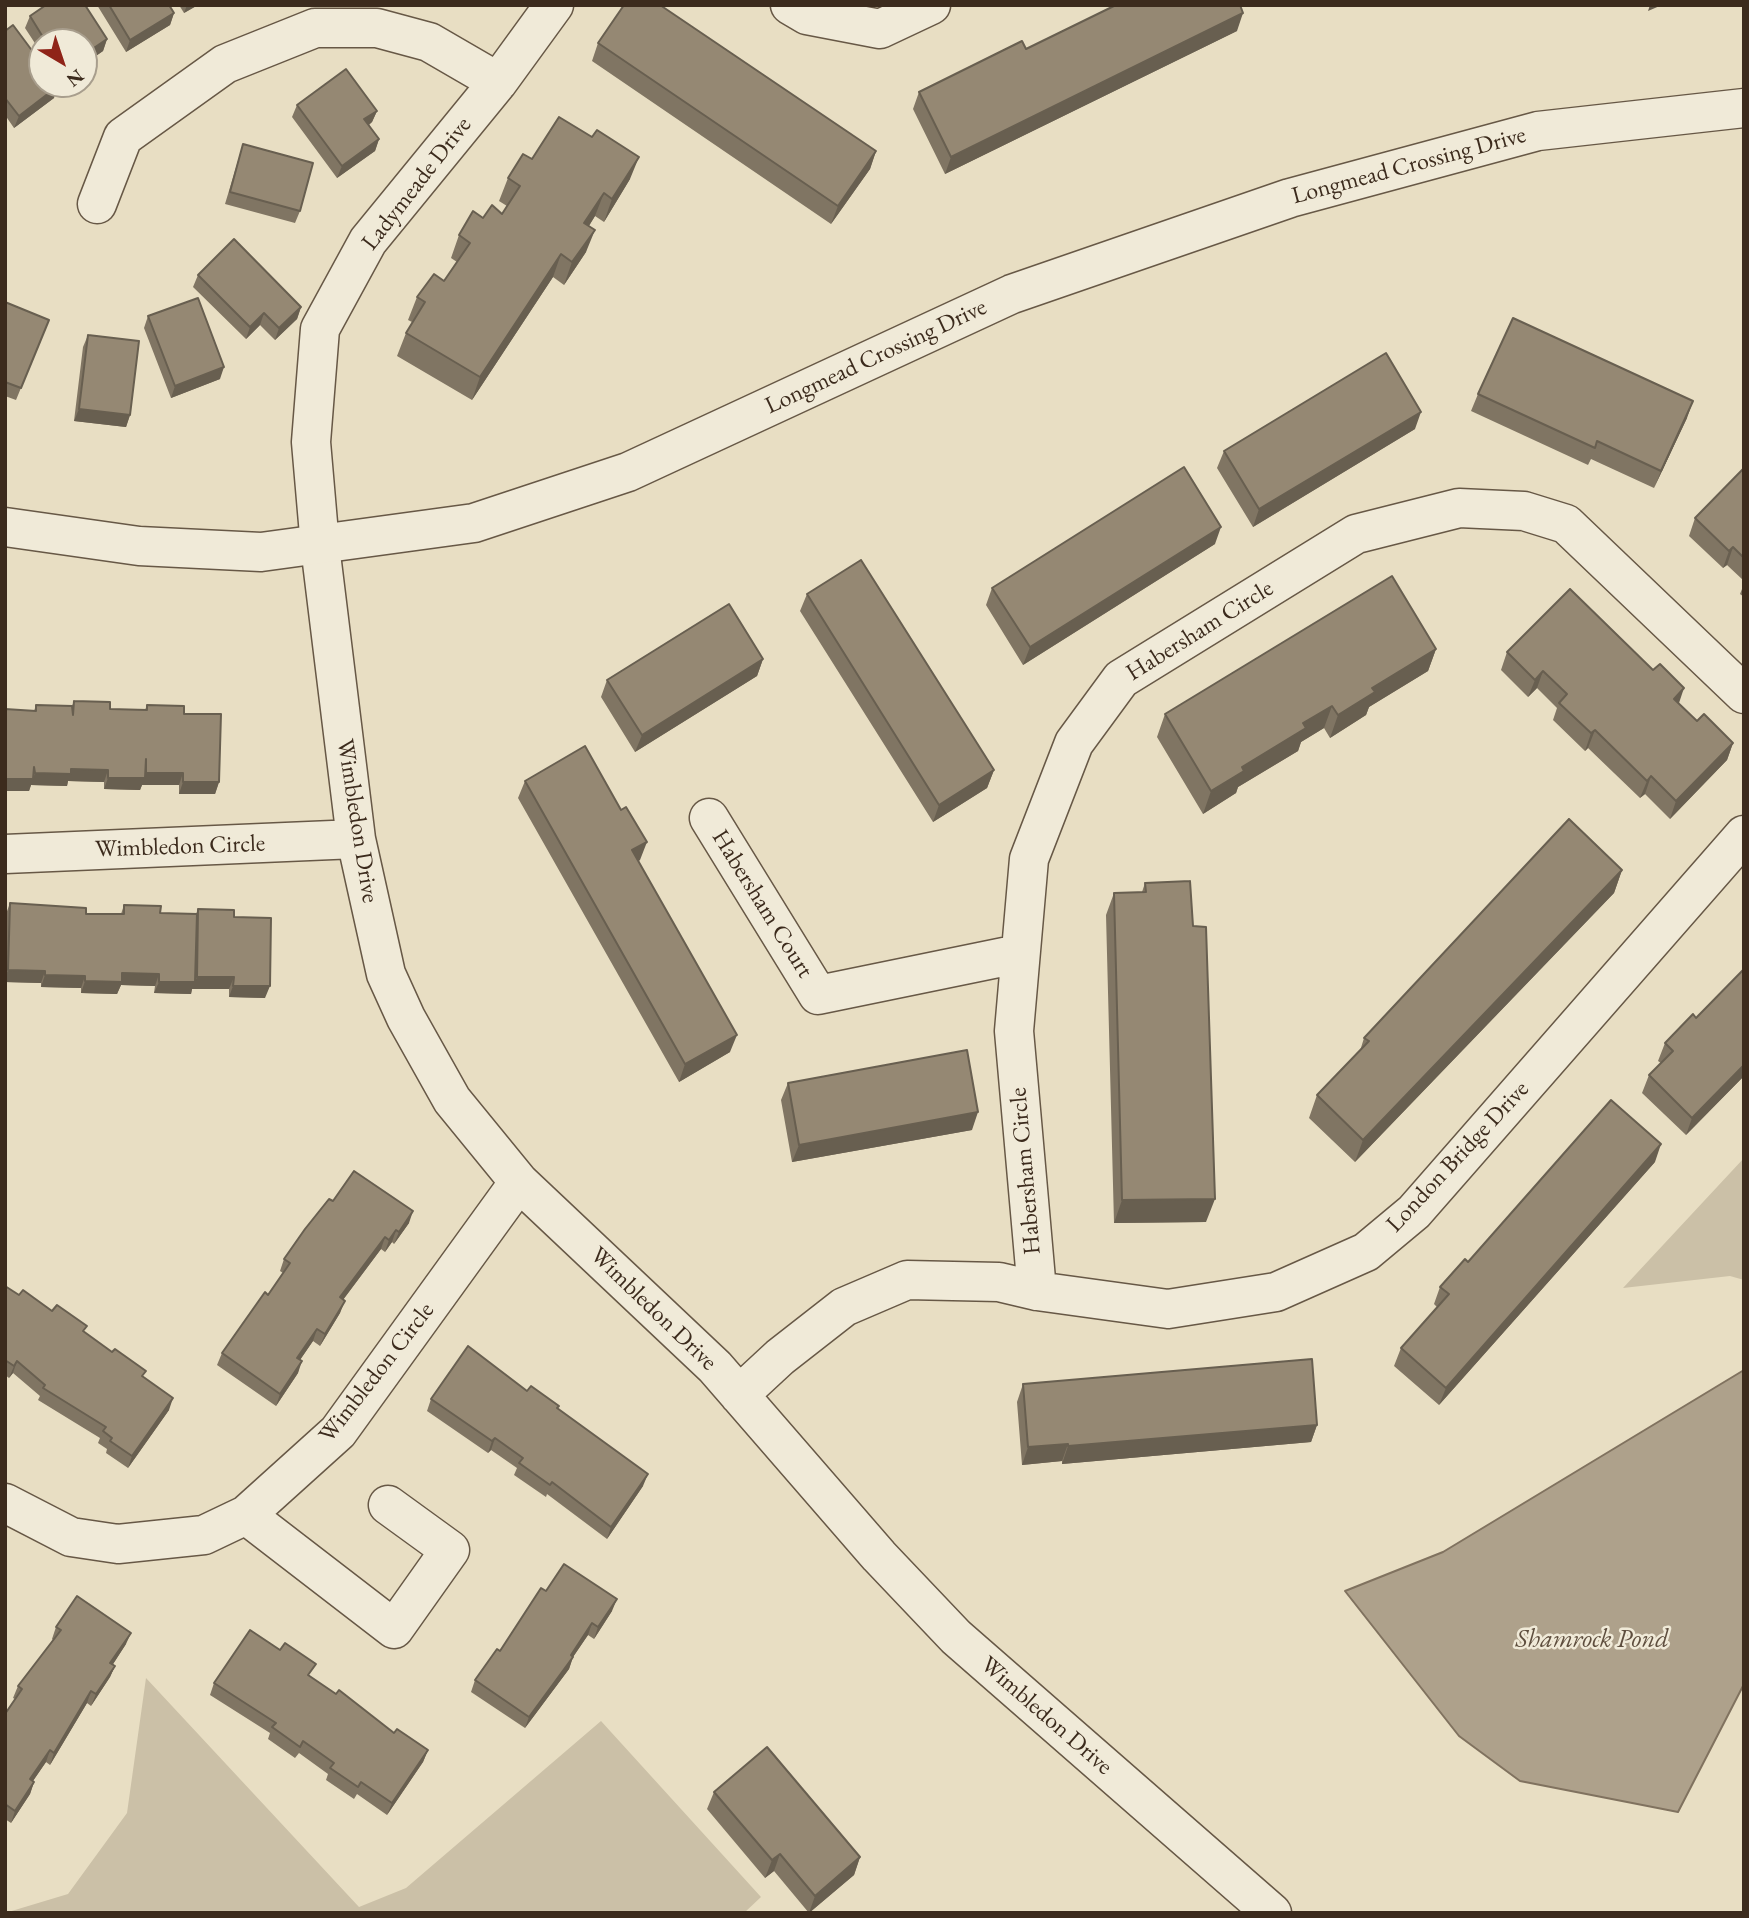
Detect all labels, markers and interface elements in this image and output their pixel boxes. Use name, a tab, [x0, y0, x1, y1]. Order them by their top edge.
north arrow	[28, 28, 98, 98]
text: N	[61, 64, 89, 93]
street label: Ladymeade Drive	[356, 112, 478, 256]
street label: Longmead Crossing Drive	[1289, 121, 1529, 211]
street label: Longmead Crossing Drive	[761, 293, 991, 421]
street label: Habersham Circle	[1121, 574, 1279, 688]
street label: Wimbledon Drive	[330, 737, 384, 905]
street label: Habersham Court	[705, 825, 819, 983]
street label: Wimbledon Circle	[94, 830, 266, 864]
street label: London Bridge Drive	[1381, 1075, 1535, 1239]
street label: Habersham Circle	[1004, 1086, 1048, 1256]
street label: Wimbledon Drive	[583, 1241, 723, 1377]
street label: Wimbledon Circle	[313, 1297, 441, 1449]
water label: Shamrock Pond	[1515, 1624, 1669, 1656]
street label: Wimbledon Drive	[974, 1651, 1118, 1781]

